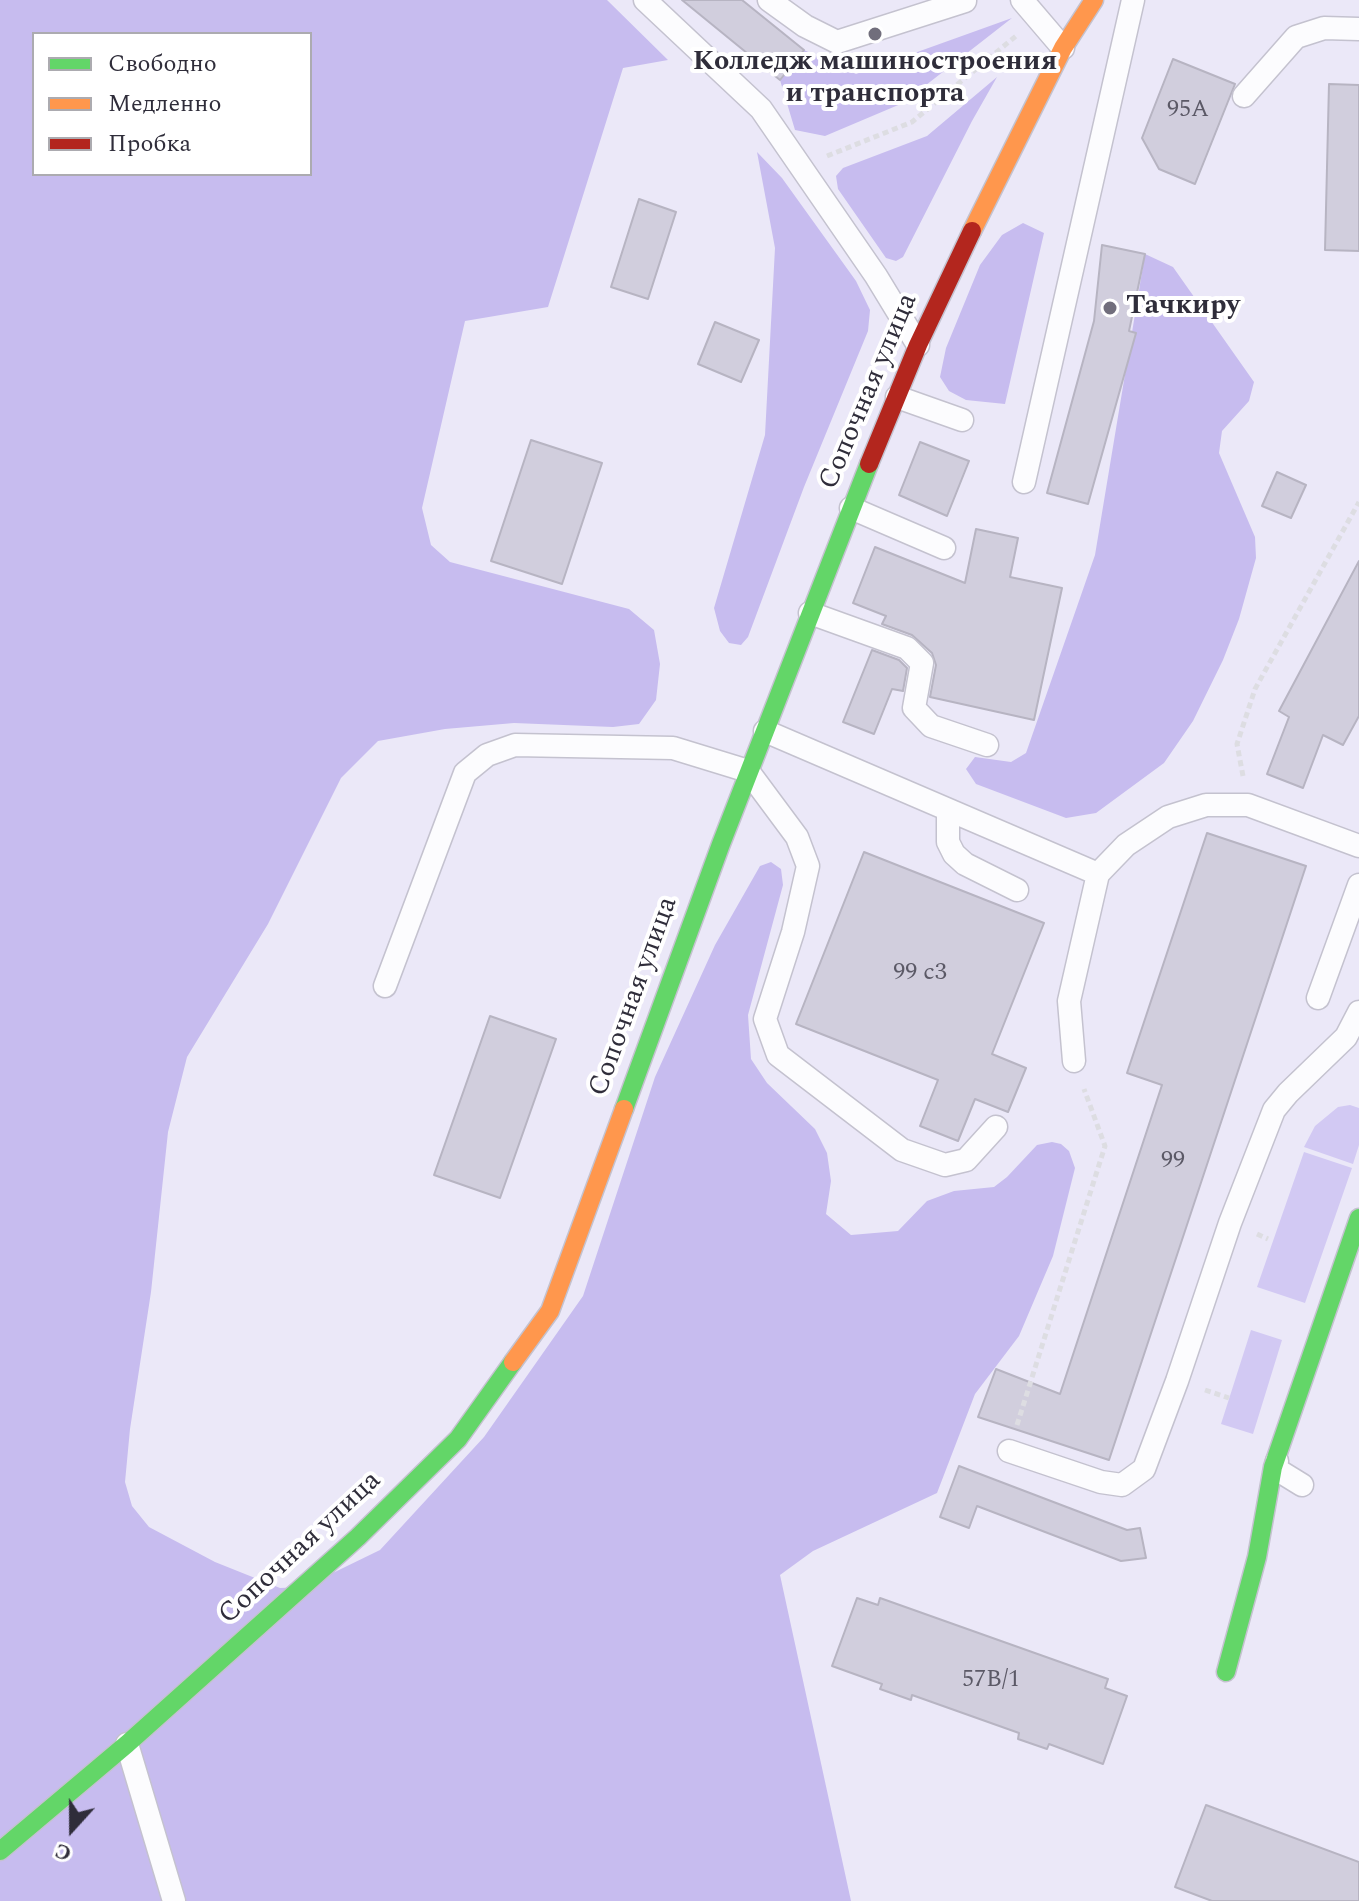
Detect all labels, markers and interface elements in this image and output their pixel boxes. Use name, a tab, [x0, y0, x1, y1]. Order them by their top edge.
marker: Колледж машиностроения и транспорта	[866, 25, 884, 43]
legend	[32, 32, 312, 176]
text: Свободно	[108, 46, 217, 82]
place label: Колледж машиностроения и транспорта	[693, 47, 1057, 113]
text: Медленно	[108, 86, 221, 122]
house number: 95А	[1167, 97, 1209, 125]
text: Пробка	[108, 126, 191, 162]
street label: Сопочная улица	[814, 289, 926, 495]
place label: Тачкиру	[1126, 291, 1240, 325]
marker: Тачкиру	[1101, 299, 1119, 317]
street label: Сопочная улица	[583, 893, 687, 1101]
house number: 99 с3	[893, 960, 947, 988]
house number: 99	[1161, 1148, 1185, 1176]
street label: Сопочная улица	[213, 1465, 389, 1633]
house number: 57В/1	[962, 1667, 1020, 1695]
north arrow	[32, 1789, 112, 1869]
text: С	[50, 1834, 76, 1870]

